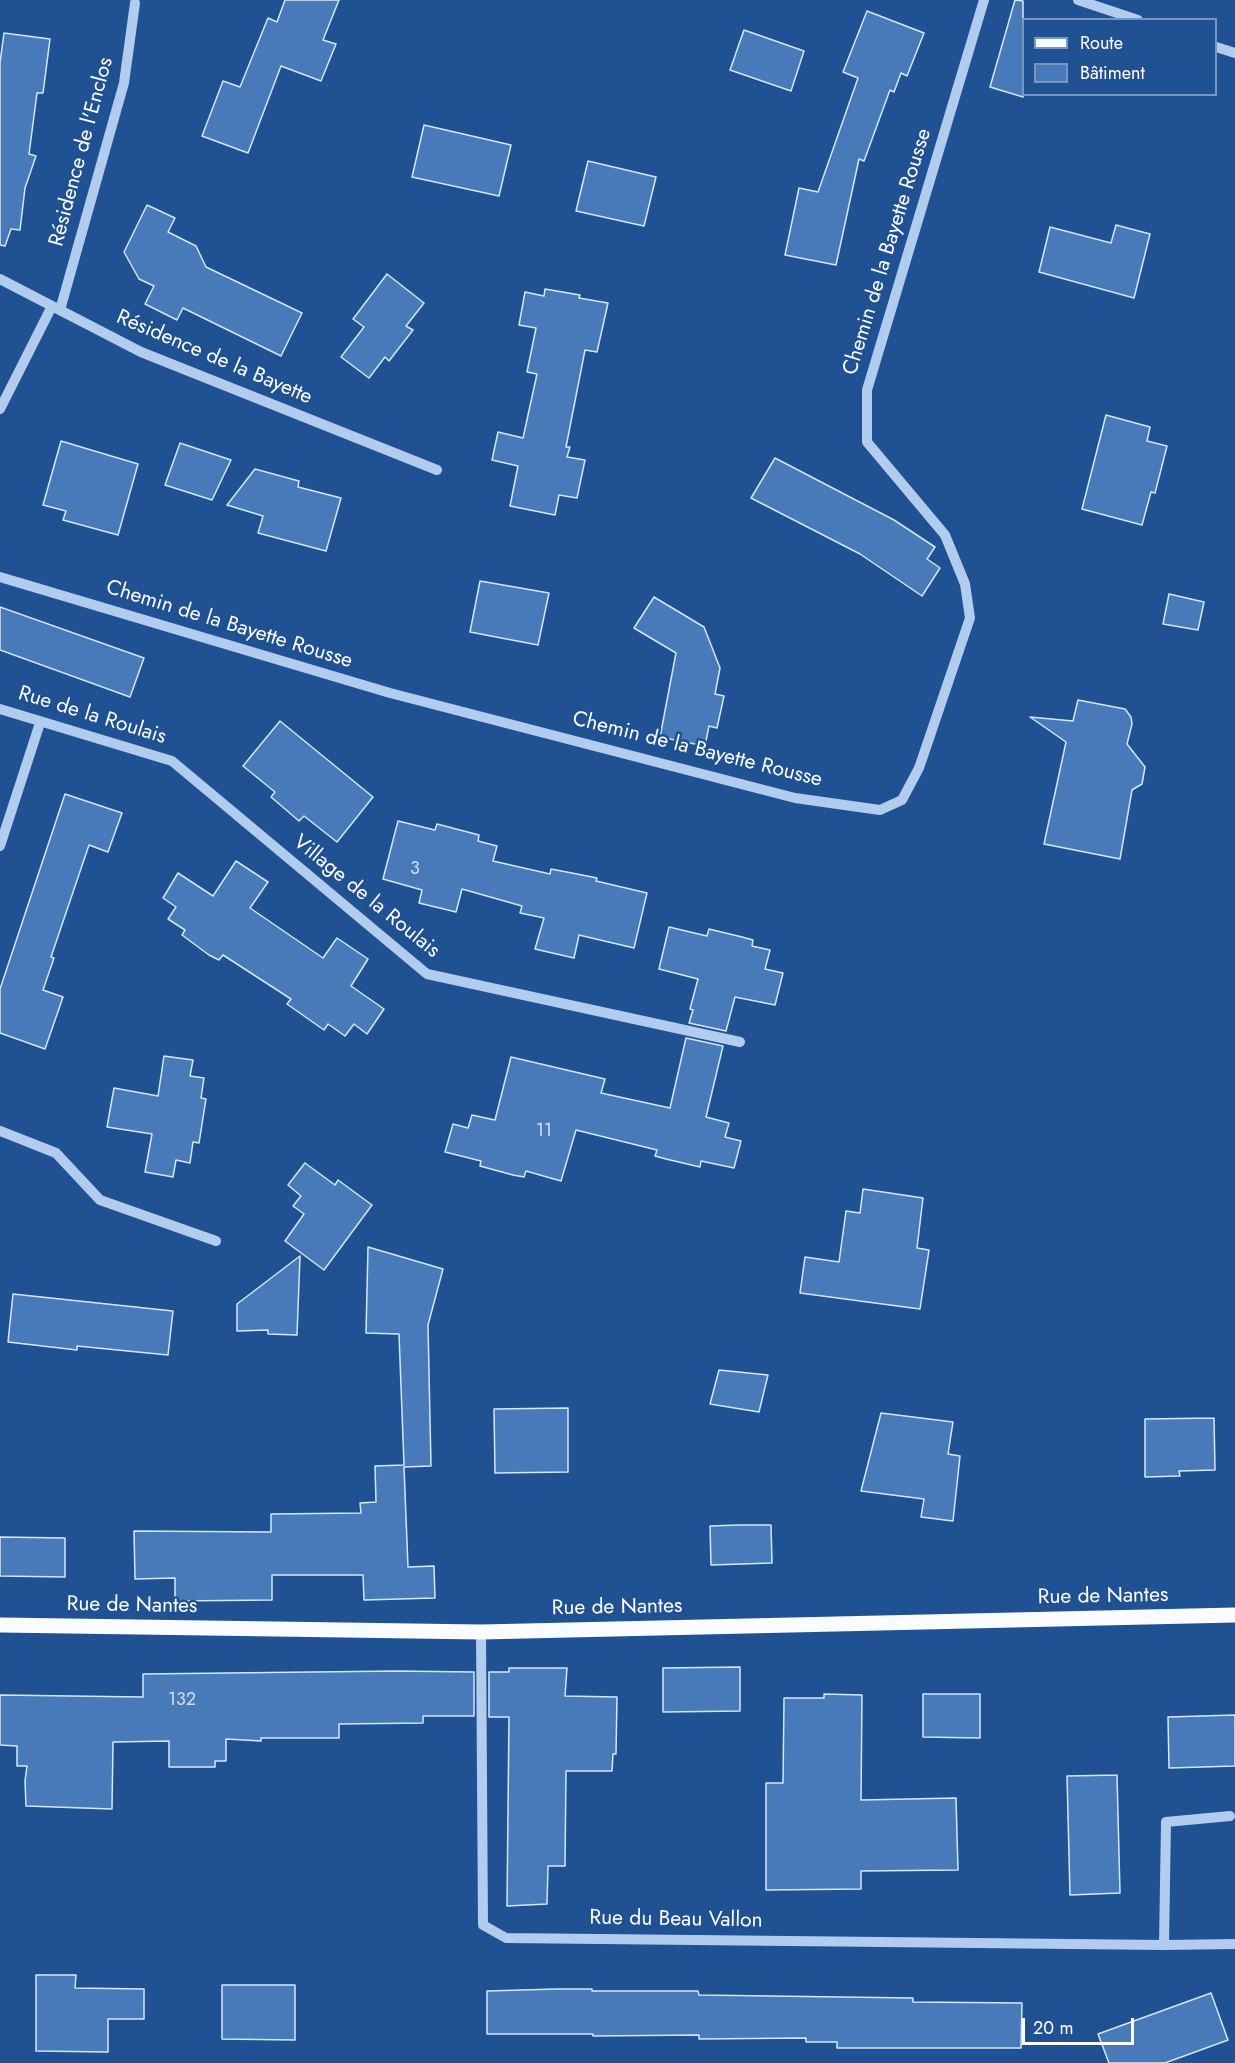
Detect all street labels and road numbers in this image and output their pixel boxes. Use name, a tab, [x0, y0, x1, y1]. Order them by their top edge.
street label: Résidence de l'Enclos	[45, 55, 119, 249]
street label: Chemin de la Bayette Rousse	[838, 126, 938, 378]
street label: Résidence de la Bayette	[112, 305, 316, 411]
street label: Chemin de la Bayette Rousse	[103, 575, 355, 675]
street label: Rue de la Roulais	[15, 682, 169, 750]
street label: Chemin de la Bayette Rousse	[570, 707, 824, 793]
street label: Village de la Roulais	[288, 830, 444, 964]
street label: Rue de Nantes	[1037, 1583, 1169, 1611]
street label: Rue de Nantes	[66, 1592, 198, 1620]
street label: Rue de Nantes	[551, 1594, 683, 1622]
street label: Rue du Beau Vallon	[589, 1906, 763, 1934]

